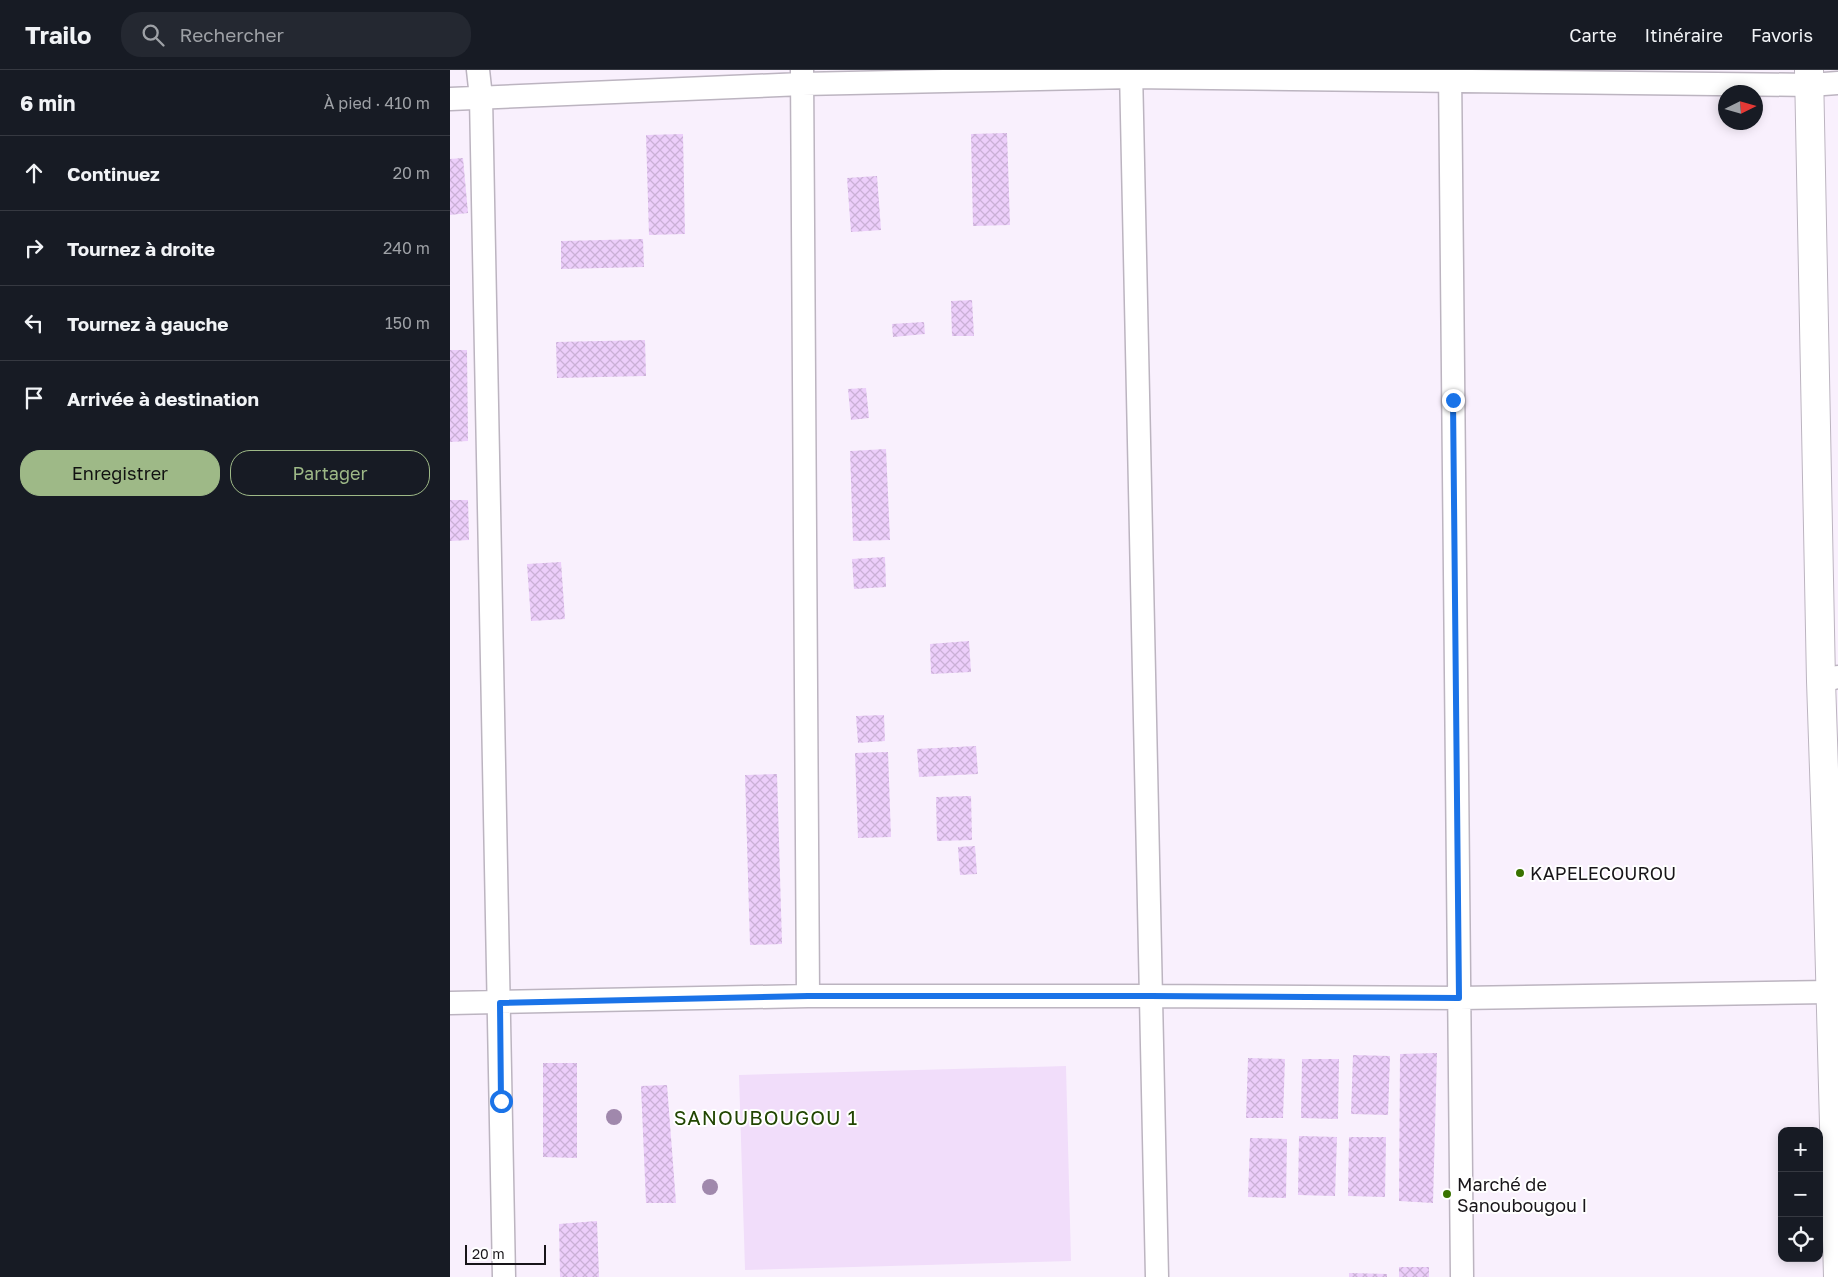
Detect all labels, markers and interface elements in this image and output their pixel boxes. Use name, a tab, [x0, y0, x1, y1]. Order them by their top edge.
search box	[121, 12, 471, 57]
text: Trailo	[25, 20, 91, 49]
icon: search	[139, 21, 167, 49]
text: Rechercher	[179, 23, 284, 46]
text: Carte	[1569, 24, 1617, 46]
text: Itinéraire	[1645, 24, 1723, 46]
text: Favoris	[1751, 24, 1813, 46]
north arrow	[1718, 85, 1763, 130]
text: 6 min	[20, 90, 75, 116]
text: À pied · 410 m	[324, 93, 430, 113]
icon: ahead	[20, 159, 48, 187]
text: Continuez	[67, 162, 160, 185]
text: 20 m	[393, 163, 430, 183]
icon: right	[20, 234, 48, 262]
text: Tournez à droite	[67, 237, 215, 260]
text: 240 m	[383, 238, 430, 258]
icon: left	[20, 309, 48, 337]
text: Tournez à gauche	[67, 312, 228, 335]
text: 150 m	[385, 313, 430, 333]
icon: arrive	[20, 384, 48, 412]
text: Arrivée à destination	[67, 387, 259, 410]
route end	[1442, 389, 1465, 412]
button: Enregistrer	[20, 450, 220, 496]
button: Partager	[230, 450, 430, 496]
place label: KAPELECOUROU	[1530, 862, 1676, 884]
marker: KAPELECOUROU	[1514, 867, 1526, 879]
route start	[490, 1090, 513, 1113]
district label: SANOUBOUGOU 1	[674, 1105, 858, 1129]
map controls	[1778, 1127, 1823, 1262]
button: +	[1778, 1127, 1823, 1172]
button: −	[1778, 1172, 1823, 1217]
place label: Marché de Sanoubougou I	[1457, 1173, 1587, 1216]
marker: Marché de Sanoubougou I	[1441, 1188, 1453, 1200]
button: locate	[1778, 1217, 1823, 1262]
scale bar	[465, 1242, 546, 1265]
text: 20 m	[472, 1245, 505, 1262]

